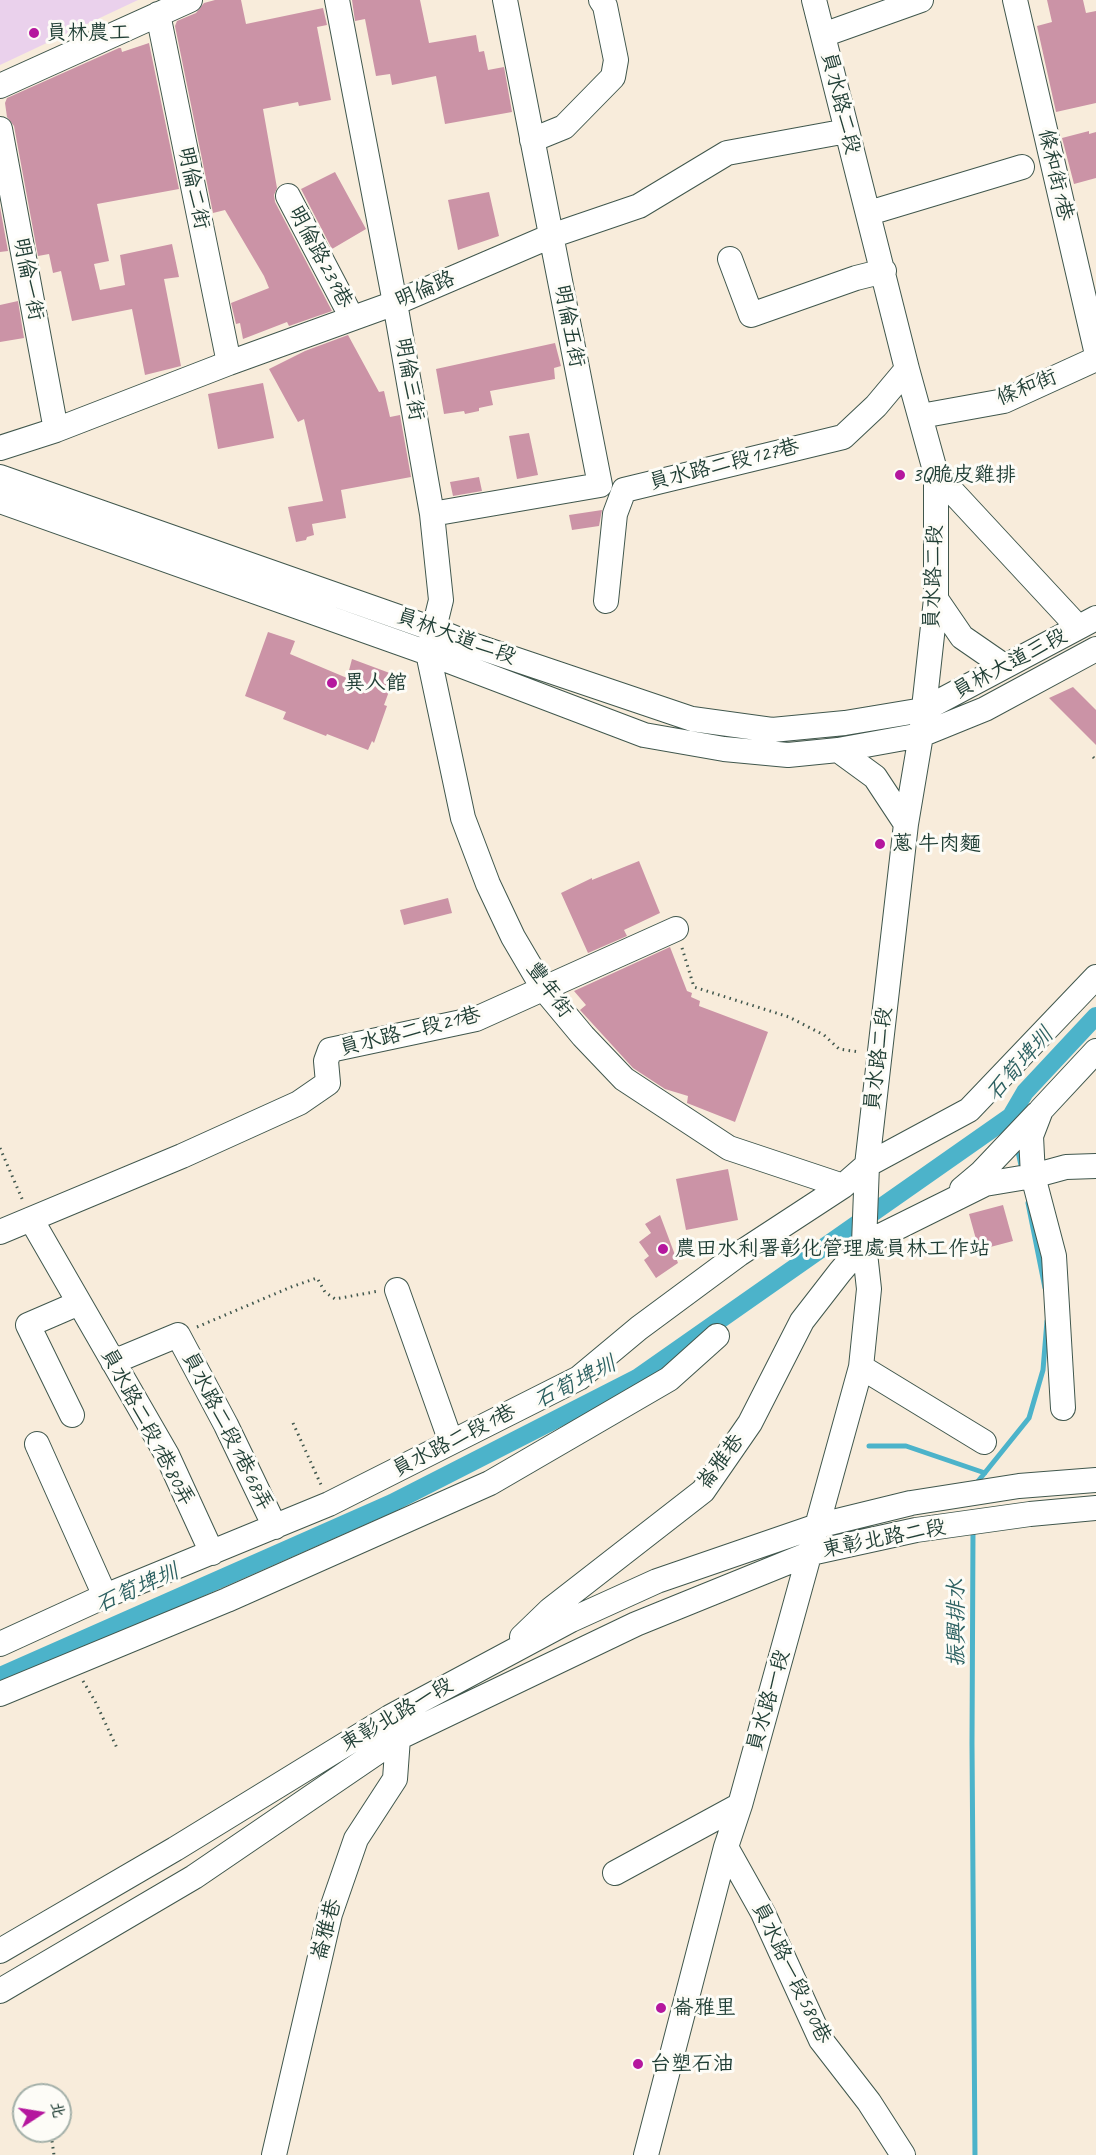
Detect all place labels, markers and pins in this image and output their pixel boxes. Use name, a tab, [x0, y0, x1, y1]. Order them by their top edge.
place label: 員林農工	[46, 20, 130, 46]
marker: 員林農工	[27, 26, 41, 40]
place label: 3Q脆皮雞排	[912, 462, 1016, 488]
marker: 3Q脆皮雞排	[893, 468, 907, 482]
place label: 異人館	[344, 670, 407, 696]
marker: 異人館	[325, 676, 339, 690]
place label: 蔥 牛肉麵	[892, 831, 981, 857]
marker: 蔥 牛肉麵	[873, 837, 887, 851]
place label: 農田水利署彰化管理處員林工作站	[675, 1236, 990, 1262]
marker: 農田水利署彰化管理處員林工作站	[656, 1242, 670, 1256]
place label: 崙雅里	[673, 1995, 736, 2021]
marker: 崙雅里	[654, 2001, 668, 2015]
place label: 台塑石油	[650, 2051, 734, 2077]
marker: 台塑石油	[631, 2057, 645, 2071]

